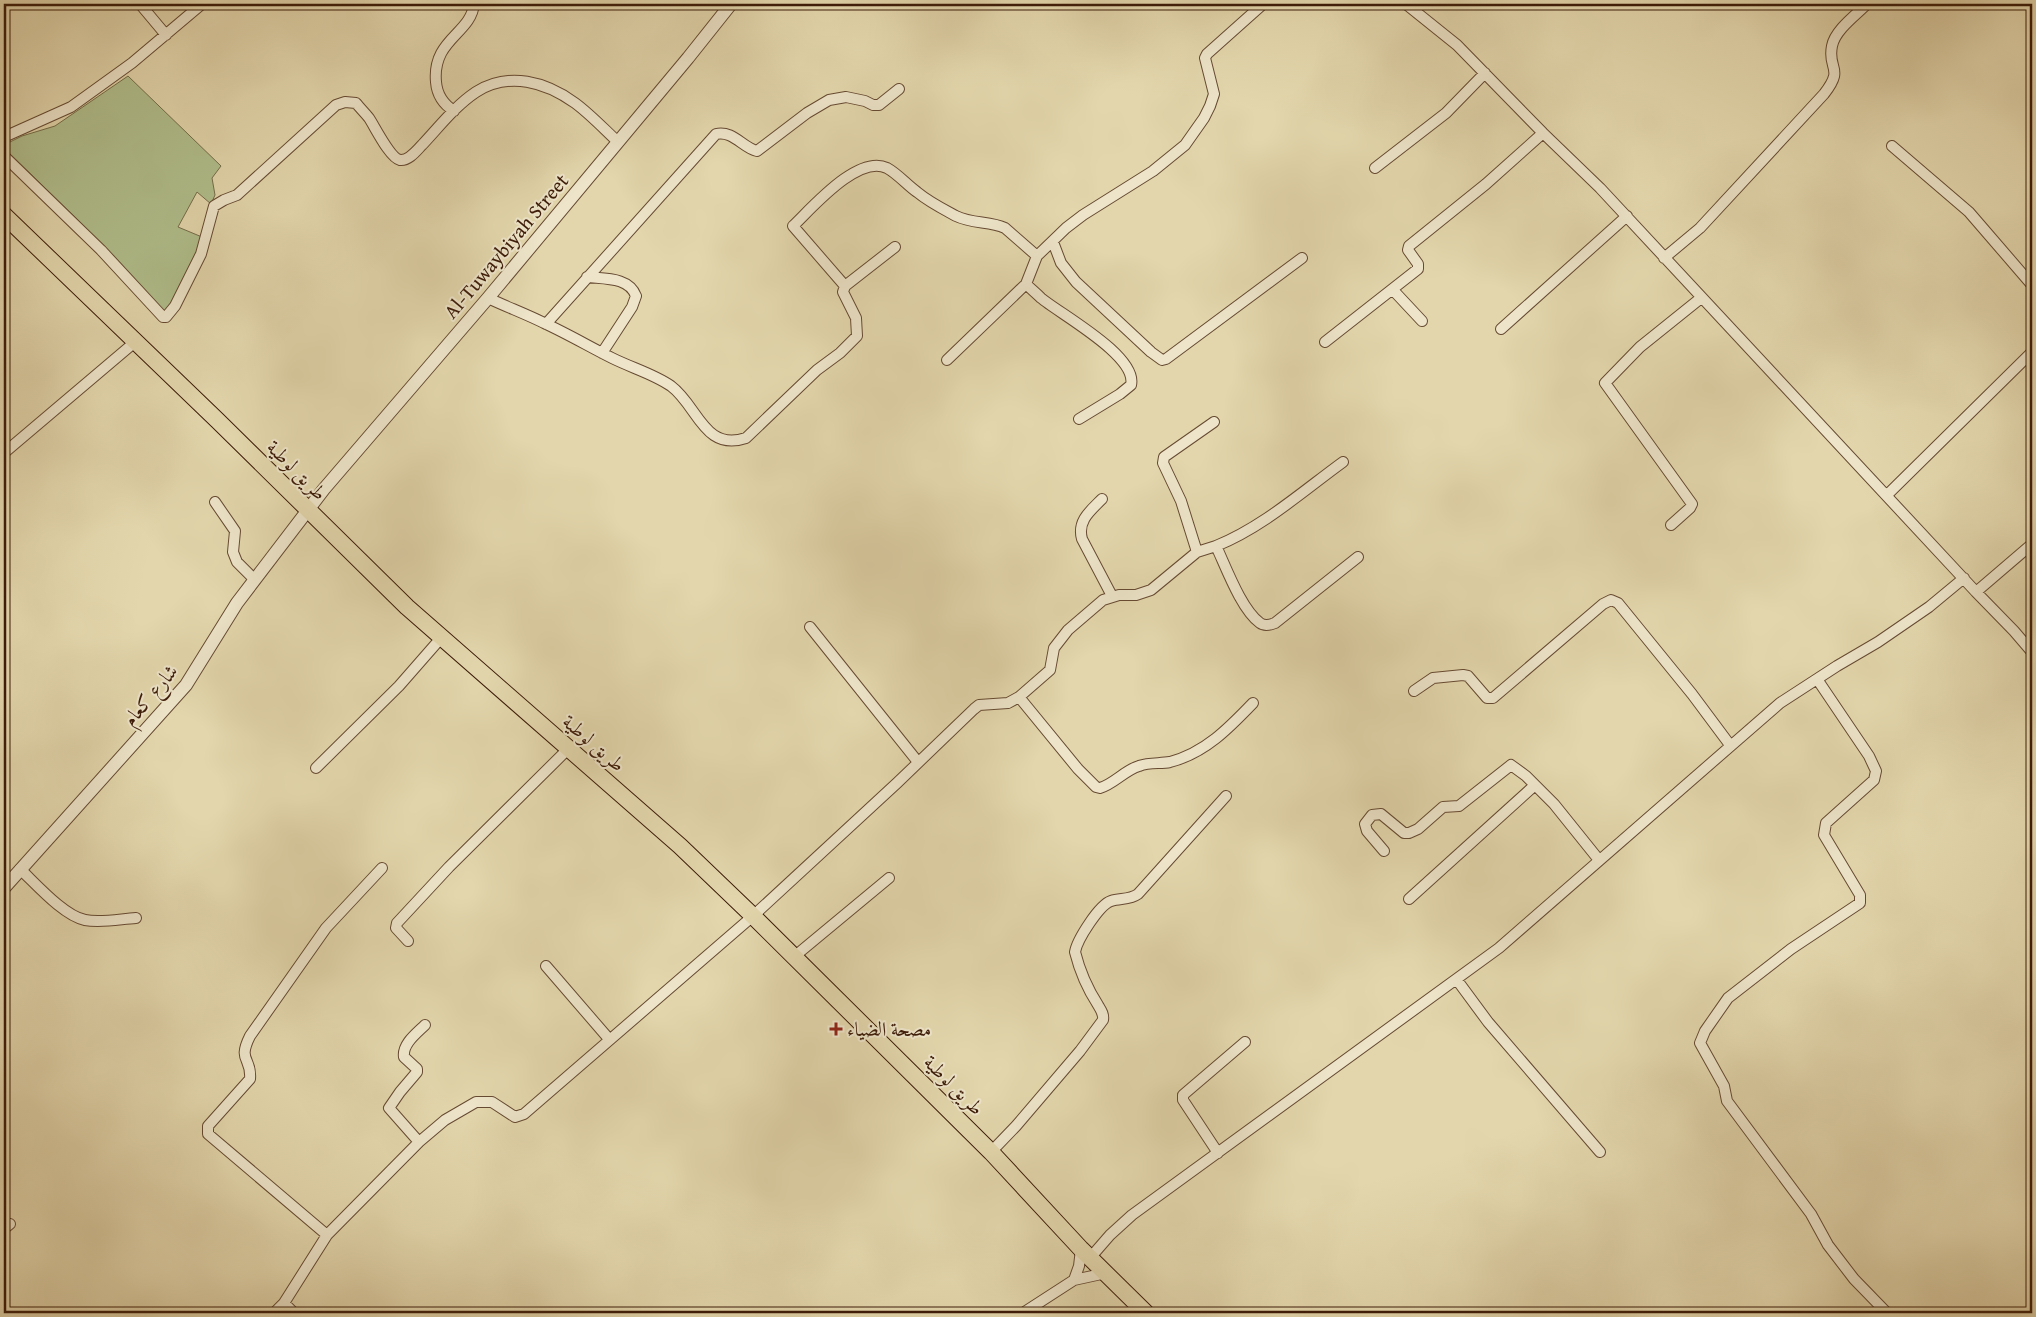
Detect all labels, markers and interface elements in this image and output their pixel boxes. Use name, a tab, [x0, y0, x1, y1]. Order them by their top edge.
street label: Al-Tuwaybiyah Street	[436, 167, 575, 324]
street label: طريق لوطية	[261, 433, 334, 506]
street label: شارع كعام	[115, 657, 187, 735]
street label: طريق لوطية	[556, 707, 632, 778]
place label: مصحة الضياء	[847, 1014, 931, 1043]
marker: مصحة الضياء	[829, 1022, 843, 1036]
street label: طريق لوطية	[918, 1048, 991, 1121]

